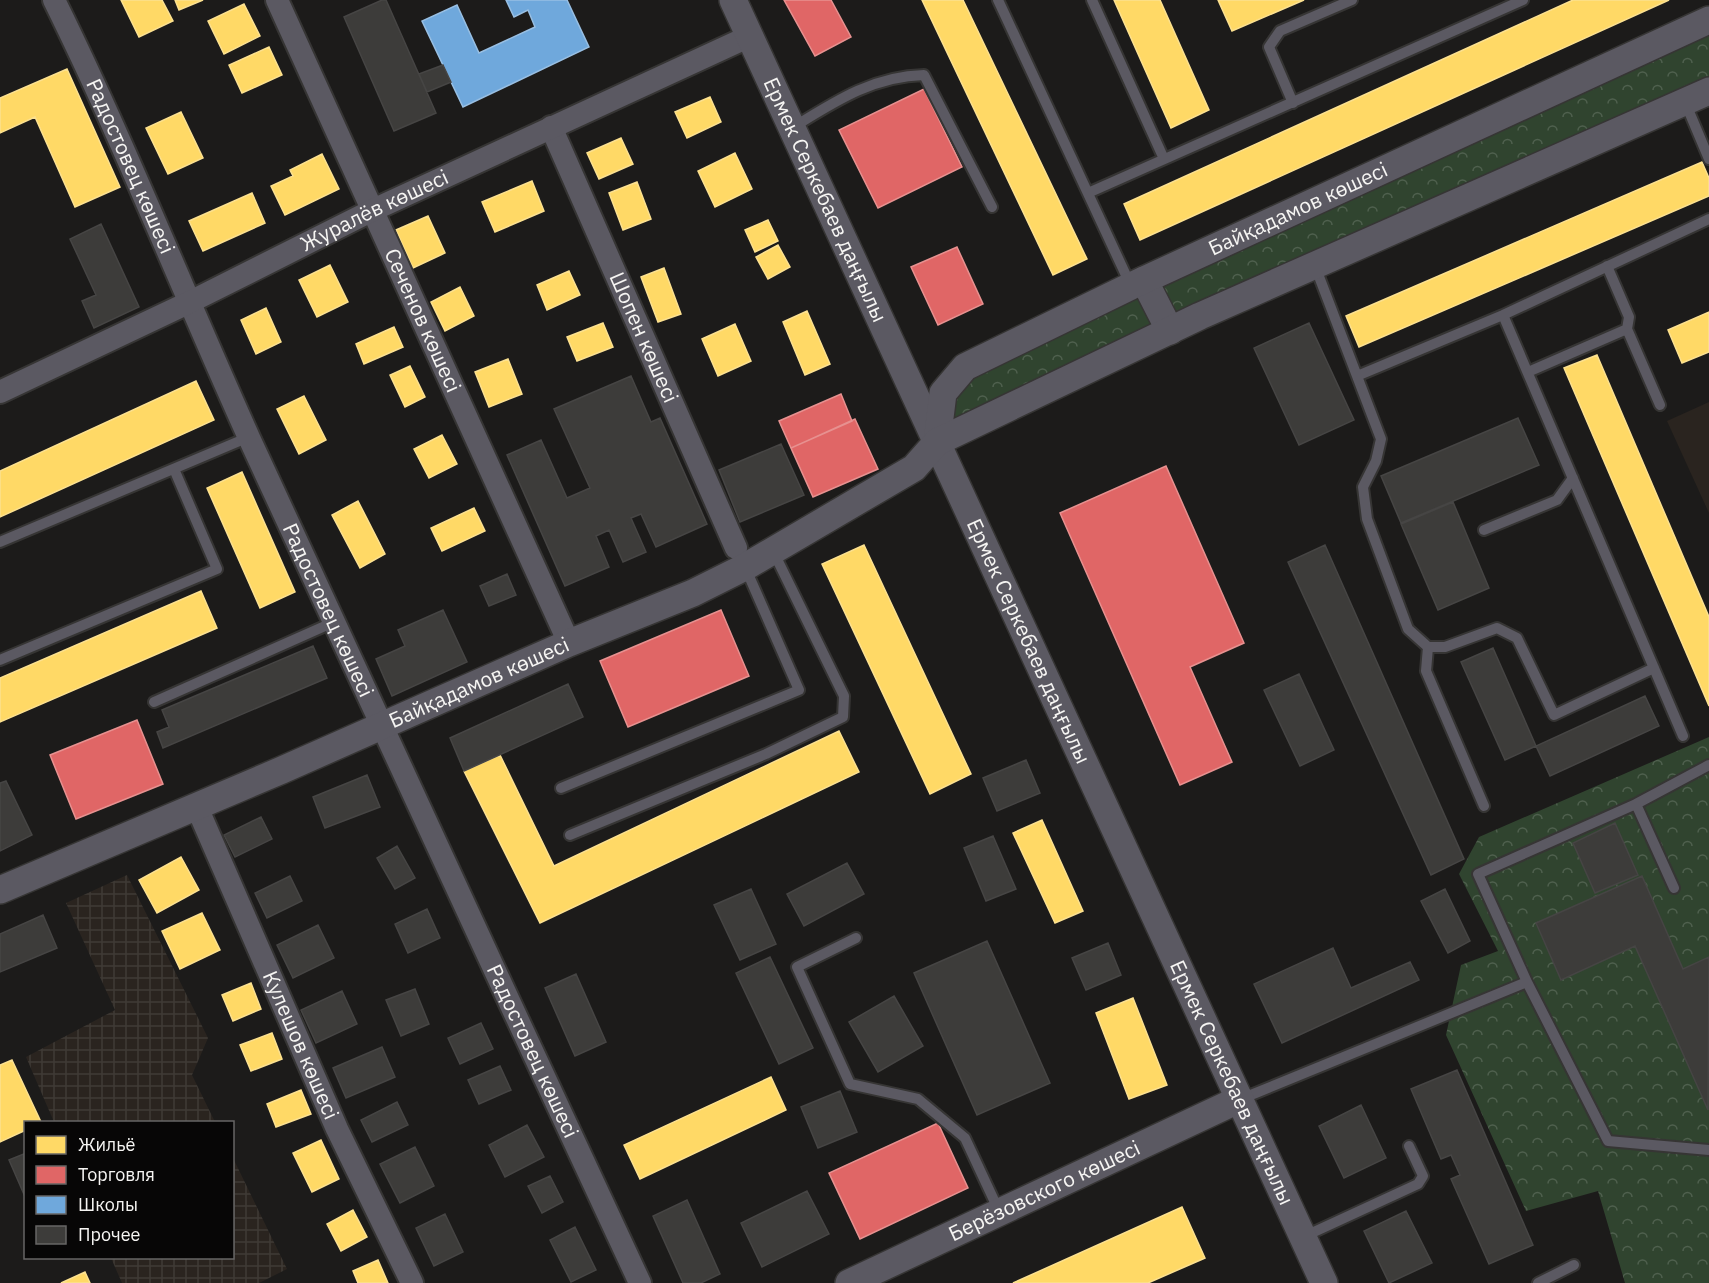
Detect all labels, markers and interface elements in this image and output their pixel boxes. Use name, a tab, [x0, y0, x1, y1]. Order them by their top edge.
street label: Ермек Серкебаев даңғылы	[757, 72, 894, 326]
street label: Радостовец көшесі	[80, 74, 182, 258]
street label: Байқадамов көшесі	[1204, 155, 1392, 262]
street label: Журалёв көшесі	[295, 162, 453, 257]
street label: Сеченов көшесі	[379, 244, 468, 397]
street label: Шопен көшесі	[603, 268, 685, 407]
street label: Ермек Серкебаев даңғылы	[961, 514, 1098, 768]
street label: Радостовец көшесі	[277, 518, 381, 701]
street label: Байқадамов көшесі	[384, 630, 573, 734]
street label: Ермек Серкебаев даңғылы	[1164, 955, 1301, 1209]
street label: Радостовец көшесі	[481, 959, 586, 1142]
street label: Кулешов көшесі	[257, 966, 346, 1123]
legend	[24, 1121, 234, 1259]
text: Жильё	[78, 1133, 136, 1156]
street label: Берёзовского көшесі	[944, 1133, 1144, 1247]
text: Торговля	[78, 1163, 155, 1186]
text: Школы	[78, 1193, 138, 1216]
text: Прочее	[78, 1223, 141, 1246]

